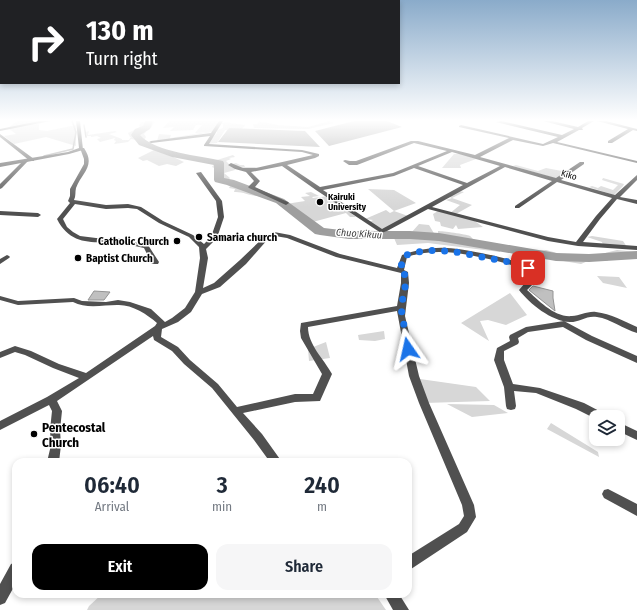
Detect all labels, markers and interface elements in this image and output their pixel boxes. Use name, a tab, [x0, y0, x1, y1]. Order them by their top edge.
text: 130 m	[86, 14, 154, 47]
icon: right	[20, 16, 72, 68]
text: Turn right	[86, 48, 158, 70]
street label: Kiko	[560, 168, 578, 182]
place label: Kairuki University	[328, 192, 367, 212]
marker: Kairuki University	[315, 197, 325, 207]
water label: Chuo Kikuu	[336, 226, 382, 242]
place label: Samaria church	[207, 231, 277, 244]
marker: Samaria church	[194, 232, 204, 242]
place label: Catholic Church	[98, 235, 169, 248]
marker: Catholic Church	[172, 236, 182, 246]
pin	[511, 251, 545, 285]
place label: Baptist Church	[86, 252, 153, 265]
marker: Baptist Church	[73, 253, 83, 263]
icon: arrive	[517, 257, 539, 279]
position arrow	[387, 328, 429, 370]
map controls	[589, 410, 625, 446]
button: layers	[589, 410, 625, 446]
place label: Pentecostal Church	[42, 420, 106, 450]
marker: Pentecostal Church	[29, 429, 39, 439]
text: 06:40	[84, 471, 140, 499]
text: 3	[216, 471, 228, 499]
text: 240	[304, 471, 340, 499]
text: Arrival	[95, 499, 129, 514]
text: min	[212, 499, 232, 514]
text: m	[317, 499, 327, 514]
button: Exit	[32, 544, 208, 590]
button: Share	[216, 544, 392, 590]

